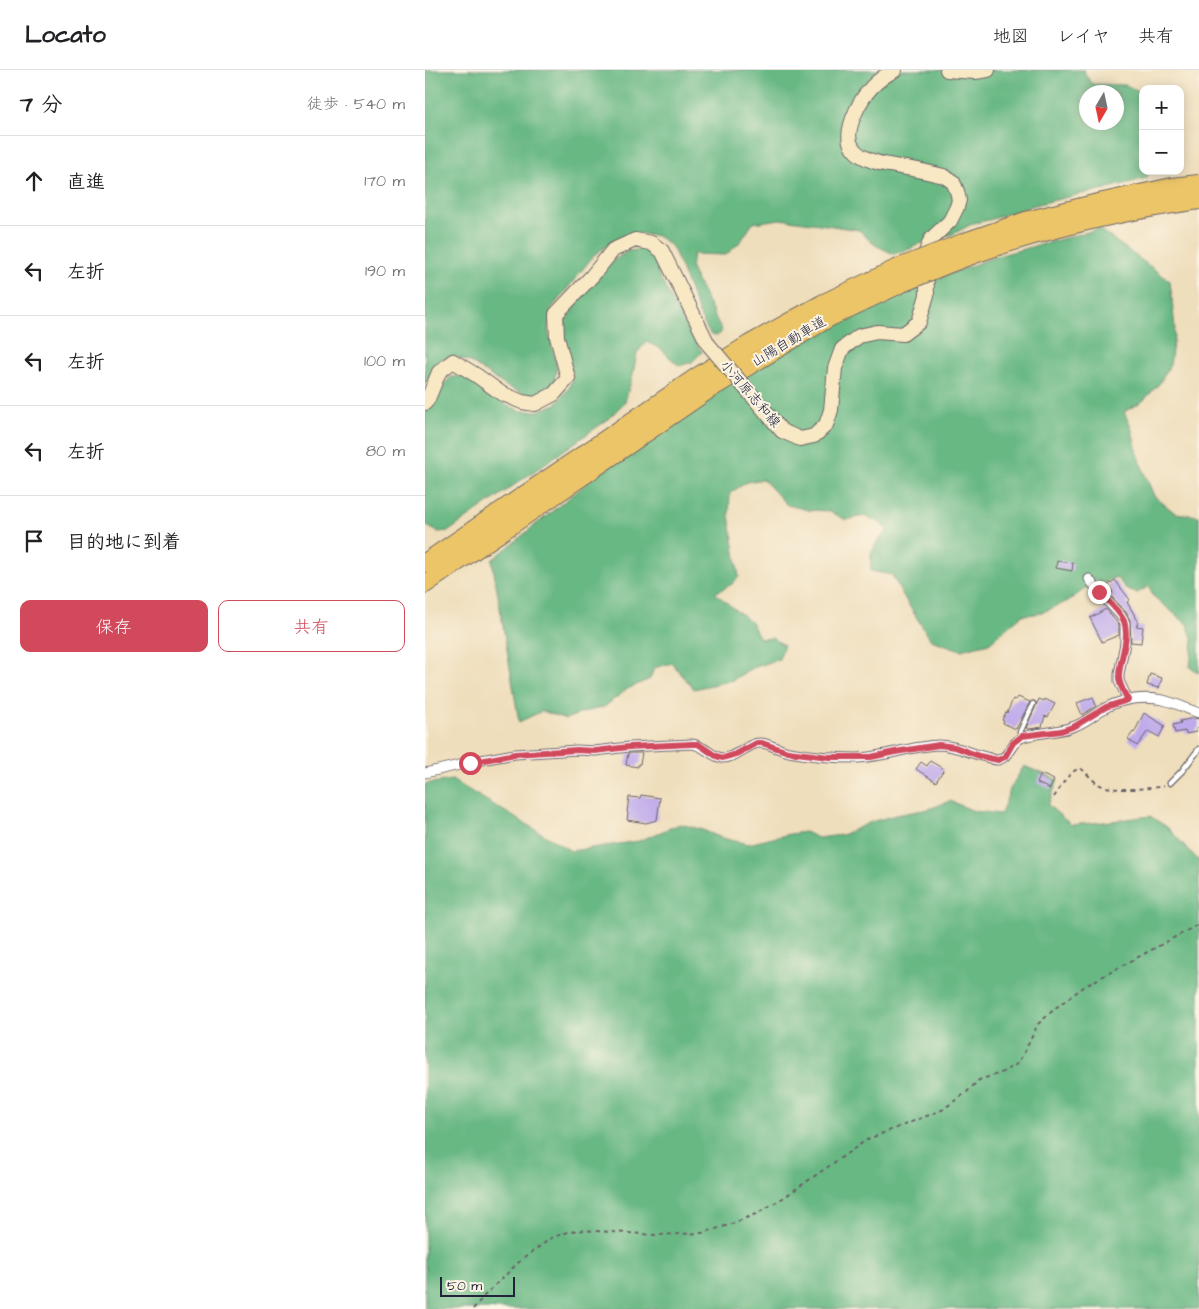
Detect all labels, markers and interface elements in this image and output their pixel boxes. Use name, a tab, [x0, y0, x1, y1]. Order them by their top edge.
text: Locato	[25, 18, 106, 52]
text: 地図	[993, 24, 1029, 49]
text: レイヤ	[1057, 24, 1110, 49]
text: 共有	[1138, 24, 1174, 49]
north arrow	[1079, 85, 1124, 130]
map controls	[1139, 85, 1184, 175]
button: +	[1139, 85, 1184, 130]
text: 7 分	[20, 90, 62, 119]
text: 徒歩 · 540 m	[307, 93, 405, 115]
button: −	[1139, 130, 1184, 175]
icon: ahead	[20, 167, 48, 195]
text: 直進	[67, 169, 105, 196]
text: 170 m	[364, 170, 405, 192]
icon: left	[20, 257, 48, 285]
text: 左折	[67, 259, 105, 286]
text: 190 m	[365, 260, 405, 282]
street label: 山陽自動車道	[748, 312, 830, 372]
icon: left	[20, 347, 48, 375]
text: 左折	[67, 349, 105, 376]
text: 100 m	[364, 350, 405, 372]
street label: 小河原志和線	[715, 356, 785, 432]
icon: left	[20, 437, 48, 465]
text: 左折	[67, 439, 105, 466]
text: 80 m	[366, 440, 405, 462]
icon: arrive	[20, 527, 48, 555]
text: 目的地に到着	[67, 529, 181, 556]
route end	[1088, 581, 1111, 604]
button: 保存	[20, 600, 208, 652]
button: 共有	[218, 600, 405, 652]
route start	[459, 752, 482, 775]
scale bar	[440, 1274, 515, 1297]
text: 50 m	[447, 1276, 482, 1296]

